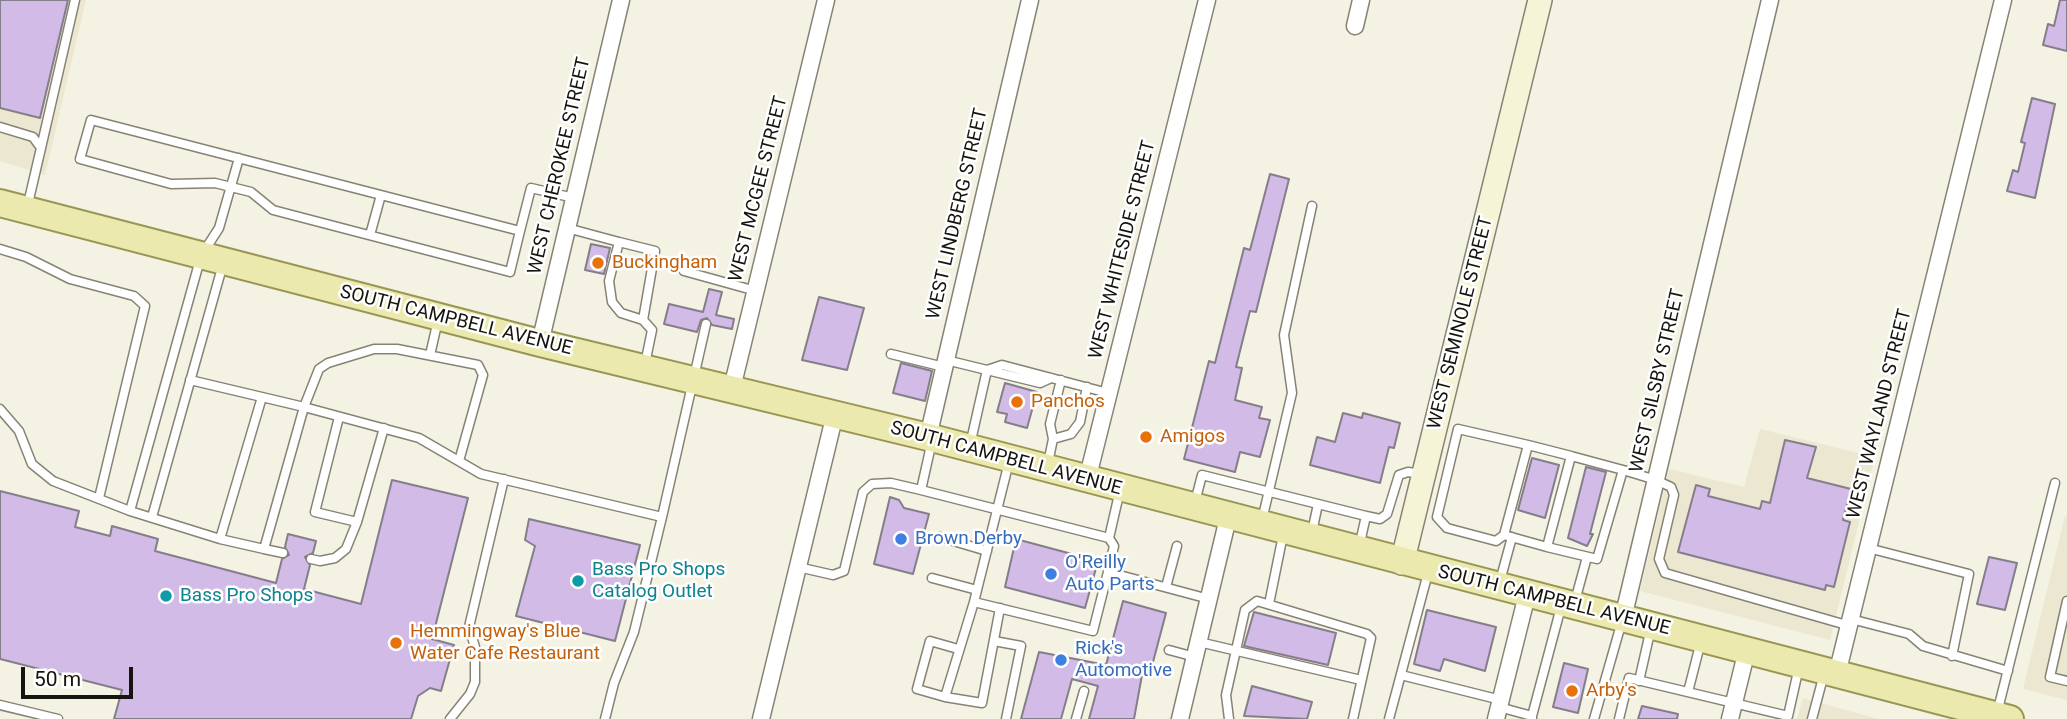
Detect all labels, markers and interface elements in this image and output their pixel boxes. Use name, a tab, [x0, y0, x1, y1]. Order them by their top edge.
street label: WEST CHEROKEE STREET	[524, 55, 596, 277]
street label: WEST MCGEE STREET	[725, 94, 793, 284]
street label: WEST LINDBERG STREET	[923, 106, 993, 322]
street label: WEST WHITESIDE STREET	[1085, 138, 1161, 362]
street label: WEST SEMINOLE STREET	[1423, 214, 1499, 432]
place label: Buckingham	[612, 252, 717, 274]
marker: Buckingham	[590, 255, 606, 271]
street label: SOUTH CAMPBELL AVENUE	[337, 281, 575, 361]
street label: WEST SILSBY STREET	[1626, 287, 1690, 475]
street label: WEST WAYLAND STREET	[1843, 307, 1917, 521]
place label: Panchos	[1031, 391, 1105, 413]
marker: Panchos	[1009, 394, 1025, 410]
street label: SOUTH CAMPBELL AVENUE	[888, 417, 1124, 501]
place label: Amigos	[1160, 426, 1225, 448]
marker: Amigos	[1138, 429, 1154, 445]
place label: Brown Derby	[915, 528, 1022, 550]
marker: Brown Derby	[893, 531, 909, 547]
place label: O'Reilly Auto Parts	[1065, 552, 1154, 596]
place label: Bass Pro Shops Catalog Outlet	[592, 559, 725, 603]
street label: SOUTH CAMPBELL AVENUE	[1435, 561, 1673, 641]
marker: O'Reilly Auto Parts	[1043, 566, 1059, 582]
marker: Bass Pro Shops Catalog Outlet	[570, 573, 586, 589]
place label: Bass Pro Shops	[180, 585, 313, 607]
marker: Bass Pro Shops	[158, 588, 174, 604]
place label: Hemmingway's Blue Water Cafe Restaurant	[410, 621, 600, 665]
marker: Hemmingway's Blue Water Cafe Restaurant	[388, 635, 404, 651]
place label: Rick's Automotive	[1075, 638, 1172, 682]
scale bar	[24, 652, 136, 696]
marker: Rick's Automotive	[1053, 652, 1069, 668]
text: 50 m	[34, 667, 81, 691]
place label: Arby's	[1586, 680, 1637, 702]
marker: Arby's	[1564, 683, 1580, 699]

